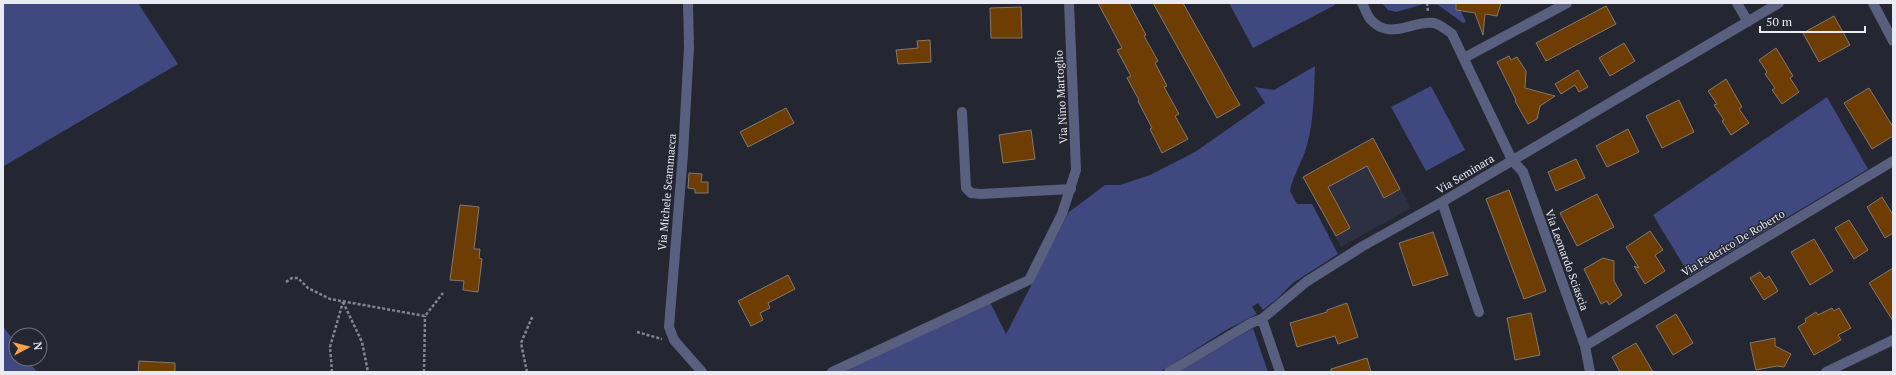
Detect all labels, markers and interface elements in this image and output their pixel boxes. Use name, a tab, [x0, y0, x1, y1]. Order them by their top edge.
scale bar	[1760, 8, 1865, 34]
text: 50 m	[1766, 14, 1793, 29]
street label: Via Nino Martoglio	[1052, 50, 1070, 144]
street label: Via Michele Scammacca	[655, 133, 679, 251]
street label: Via Seminara	[1433, 151, 1497, 197]
street label: Via Federico De Roberto	[1679, 207, 1787, 279]
street label: Via Leonardo Sciascia	[1542, 208, 1592, 313]
north arrow	[8, 327, 48, 367]
text: N	[30, 341, 45, 351]

